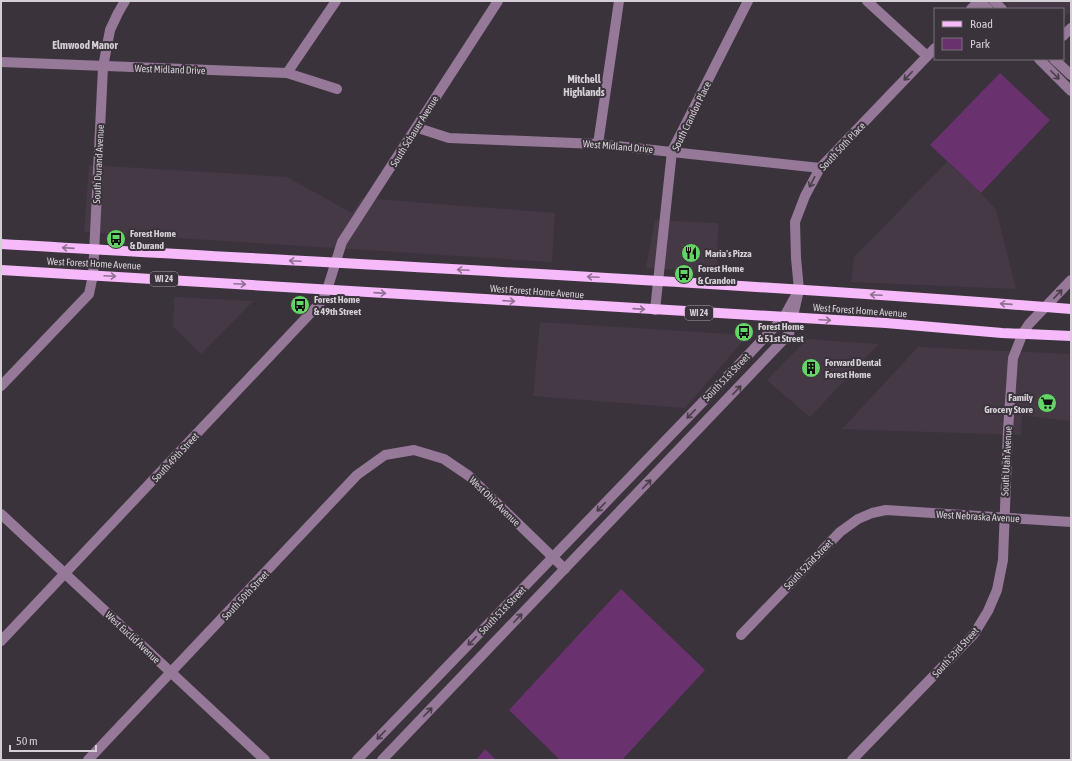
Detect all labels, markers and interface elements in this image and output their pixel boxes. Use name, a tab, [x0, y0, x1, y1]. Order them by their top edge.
legend	[934, 8, 1064, 60]
text: Road	[970, 17, 993, 31]
text: Park	[970, 37, 991, 51]
district label: Elmwood Manor	[52, 39, 118, 51]
street label: West Midland Drive	[134, 63, 206, 76]
one-way arrow	[1050, 70, 1060, 80]
one-way arrow	[903, 71, 913, 81]
district label: Mitchell Highlands	[563, 73, 605, 98]
street label: South Crandon Place	[670, 79, 713, 153]
street label: South Schauer Avenue	[388, 93, 441, 169]
street label: South 50th Place	[817, 120, 868, 173]
street label: South Durand Avenue	[91, 124, 106, 204]
street label: West Midland Drive	[582, 138, 654, 155]
one-way arrow	[808, 176, 815, 188]
bus stop icon: Forest Home & Durand	[105, 228, 127, 250]
place label: Forest Home & Durand	[130, 228, 177, 251]
restaurant icon: Maria's Pizza	[680, 242, 702, 264]
one-way arrow	[62, 244, 75, 251]
place label: Maria's Pizza	[705, 248, 752, 259]
street label: West Forest Home Avenue	[47, 256, 142, 271]
one-way arrow	[289, 257, 302, 264]
bus stop icon: Forest Home & Crandon	[673, 263, 695, 285]
place label: Forest Home & Crandon	[698, 263, 745, 286]
one-way arrow	[457, 266, 470, 274]
road number: WI 24	[150, 272, 178, 286]
one-way arrow	[103, 273, 116, 280]
one-way arrow	[586, 274, 599, 281]
one-way arrow	[233, 280, 246, 287]
street label: West Forest Home Avenue	[490, 283, 585, 300]
one-way arrow	[1053, 289, 1063, 299]
one-way arrow	[373, 290, 386, 297]
one-way arrow	[870, 291, 883, 298]
bus stop icon: Forest Home & 49th Street	[289, 294, 311, 316]
place label: Forest Home & 49th Street	[314, 294, 361, 317]
one-way arrow	[502, 298, 515, 305]
one-way arrow	[1000, 301, 1013, 308]
street label: West Forest Home Avenue	[813, 302, 908, 319]
one-way arrow	[632, 306, 645, 313]
road number: WI 24	[685, 306, 713, 320]
one-way arrow	[818, 316, 831, 323]
bus stop icon: Forest Home & 51st Street	[733, 321, 755, 343]
place label: Forest Home & 51st Street	[758, 321, 805, 344]
street label: South 51st Street	[701, 351, 752, 403]
building icon: Forward Dental Forest Home	[800, 357, 822, 379]
place label: Forward Dental Forest Home	[825, 357, 882, 380]
one-way arrow	[732, 385, 742, 395]
place label: Family Grocery Store	[984, 392, 1034, 415]
supermarket icon: Family Grocery Store	[1036, 392, 1058, 414]
one-way arrow	[686, 408, 695, 419]
street label: South Utah Avenue	[999, 425, 1014, 496]
street label: South 49th Street	[150, 430, 201, 484]
street label: West Ohio Avenue	[467, 474, 523, 529]
one-way arrow	[642, 479, 652, 489]
one-way arrow	[596, 502, 605, 512]
street label: West Nebraska Avenue	[936, 509, 1020, 524]
street label: South 52nd Street	[782, 537, 835, 592]
street label: South 50th Street	[220, 568, 271, 622]
street label: South 51st Street	[477, 584, 528, 636]
street label: West Euclid Avenue	[103, 609, 163, 666]
one-way arrow	[513, 613, 523, 623]
street label: South 53rd Street	[930, 625, 981, 680]
one-way arrow	[467, 636, 476, 646]
one-way arrow	[423, 707, 433, 717]
scale bar	[10, 727, 96, 753]
one-way arrow	[376, 730, 386, 740]
text: 50 m	[16, 734, 38, 748]

